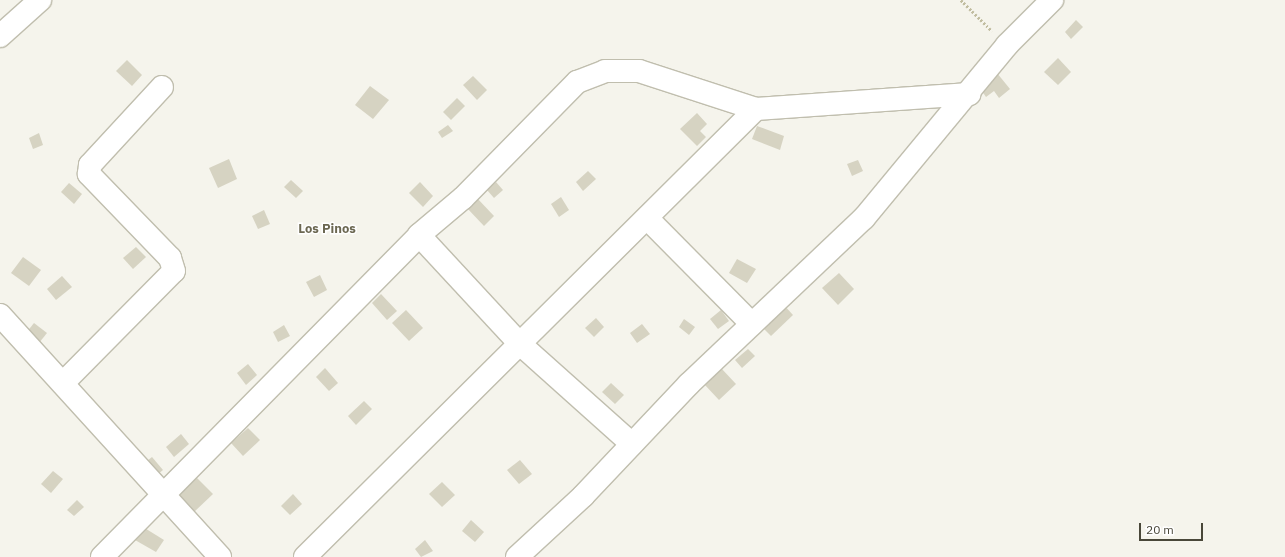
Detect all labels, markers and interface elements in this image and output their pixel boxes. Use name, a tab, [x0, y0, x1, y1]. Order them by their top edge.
district label: Los Pinos	[298, 221, 356, 237]
scale bar	[1141, 515, 1205, 541]
text: 20 m	[1146, 522, 1174, 537]

